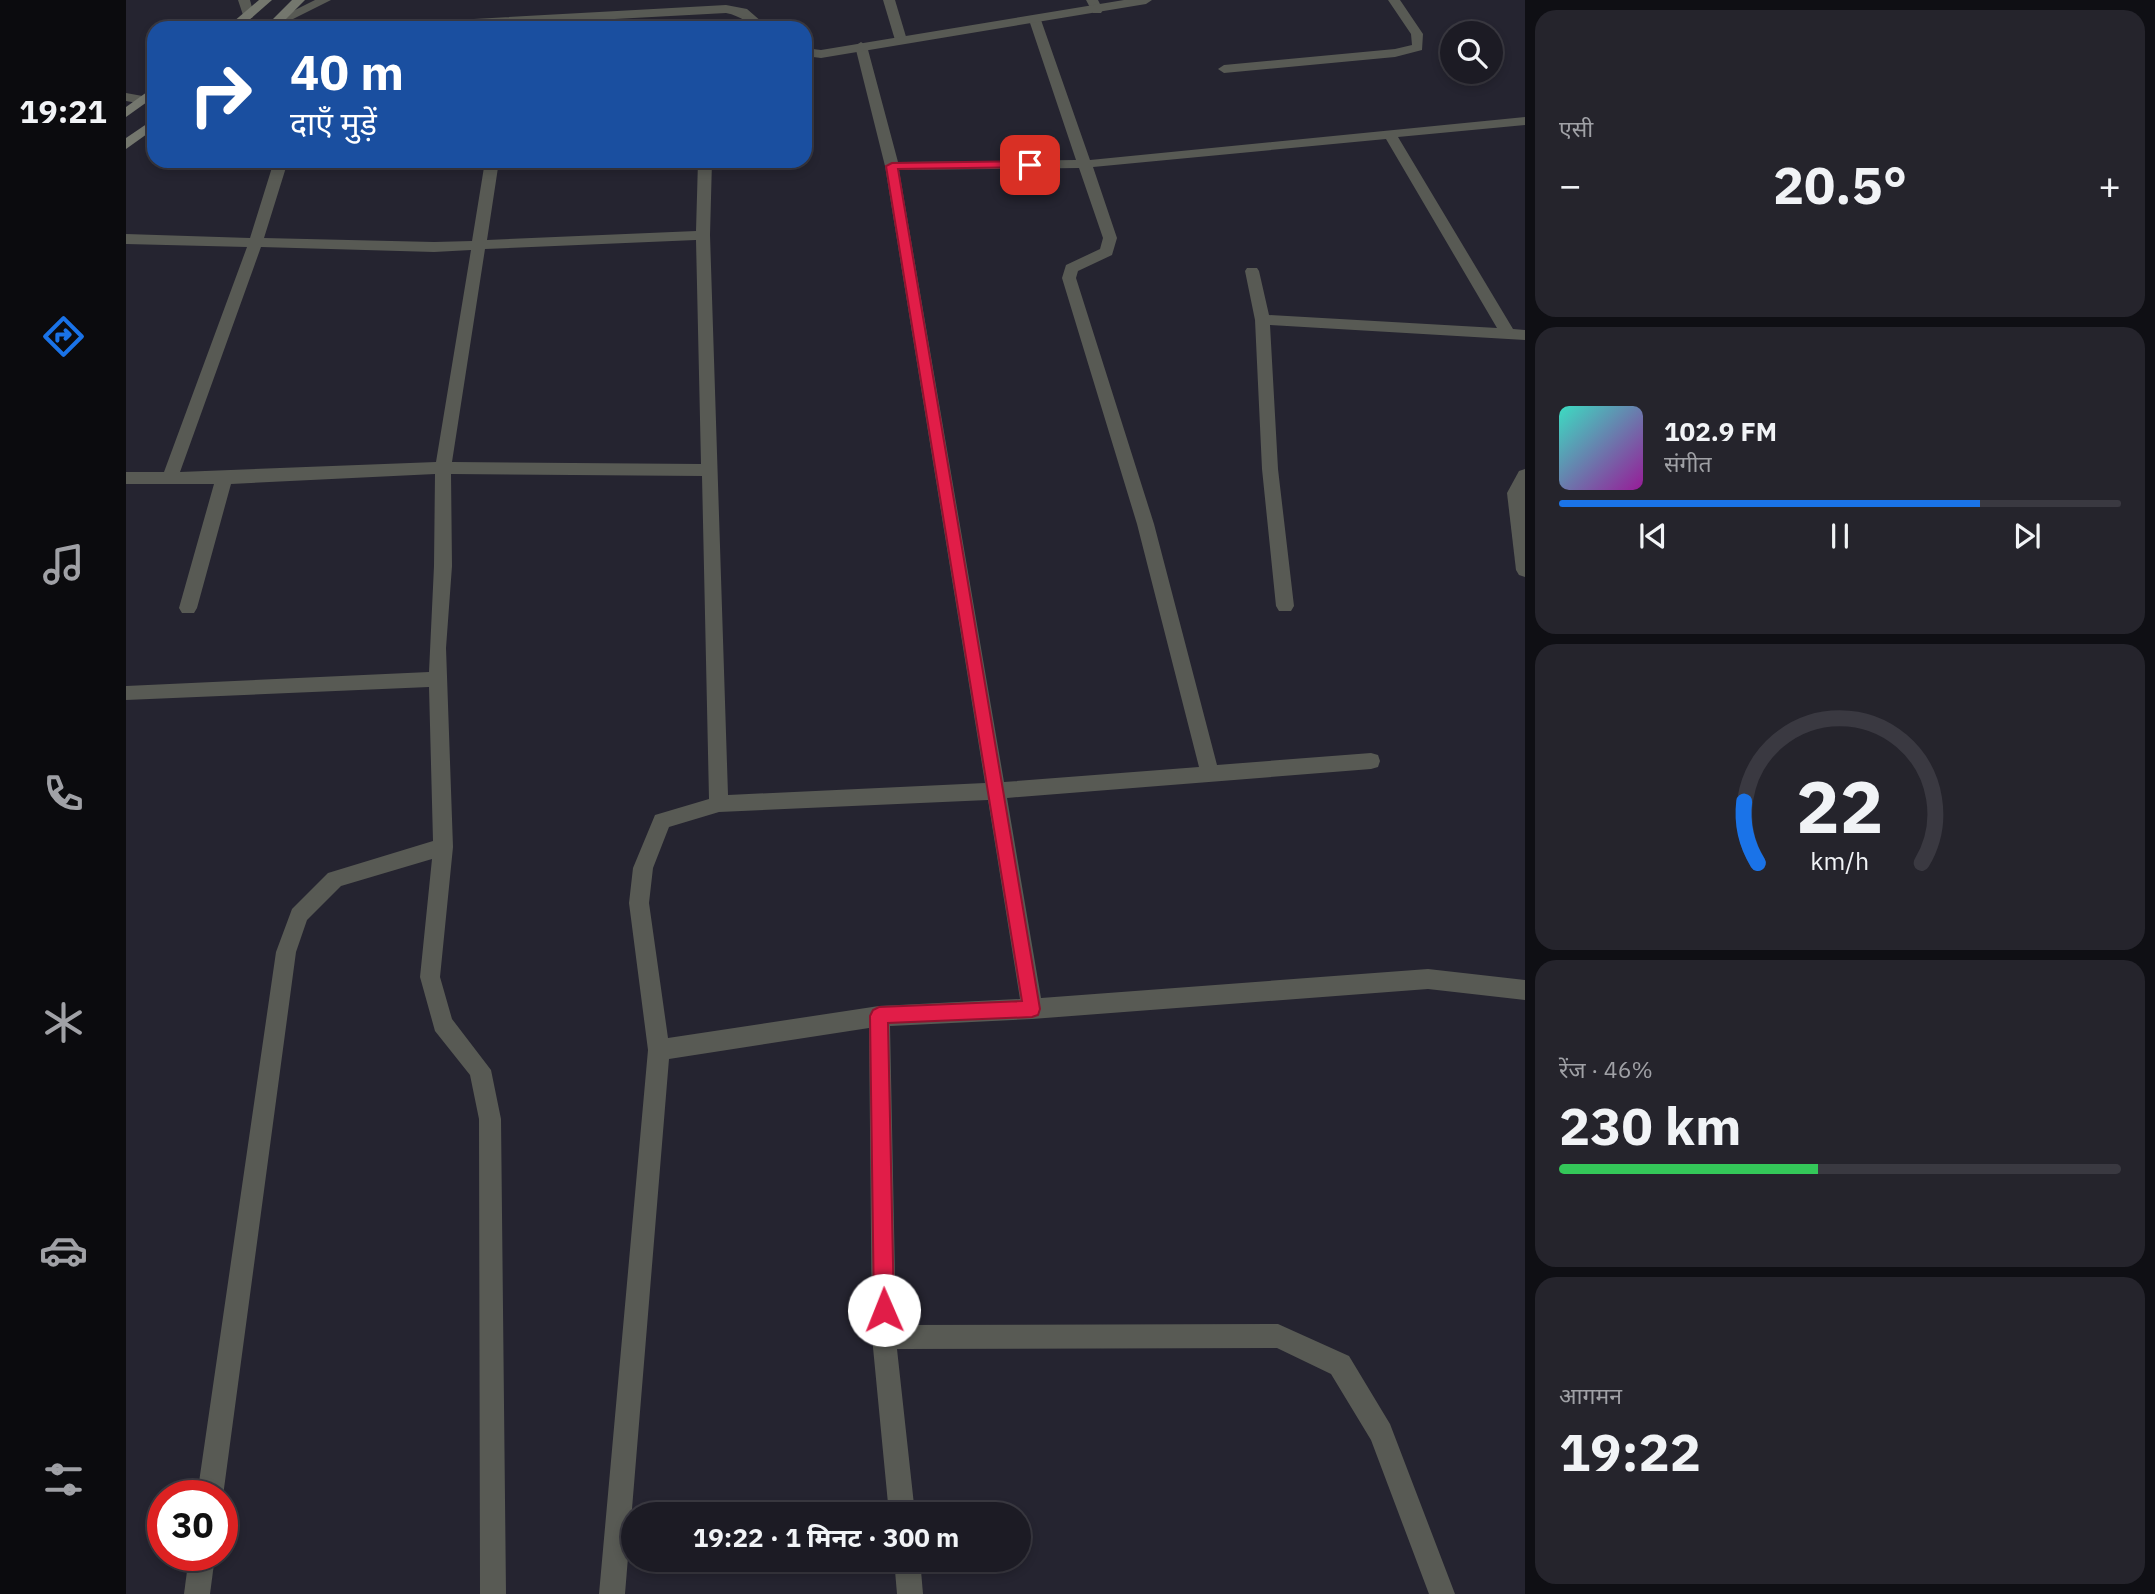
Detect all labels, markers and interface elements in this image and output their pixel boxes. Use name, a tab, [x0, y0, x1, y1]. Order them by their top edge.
map controls	[1440, 21, 1503, 84]
button: search	[1440, 21, 1503, 84]
text: 40 m	[290, 40, 404, 103]
icon: right	[175, 49, 266, 140]
text: 19:21	[19, 90, 107, 132]
text: दाएँ मुड़ें	[290, 102, 377, 144]
text: एसी	[1559, 113, 1593, 143]
pin	[1000, 135, 1060, 195]
icon: arrive	[1011, 146, 1049, 184]
text: 20.5°	[1773, 151, 1907, 218]
text: −	[1559, 160, 1582, 209]
text: +	[2098, 160, 2121, 209]
icon: directions	[39, 312, 88, 361]
text: 102.9 FM	[1664, 414, 1777, 448]
text: संगीत	[1664, 448, 1712, 478]
icon: previous	[1634, 517, 1672, 555]
icon: pause	[1821, 517, 1859, 555]
icon: next	[2008, 517, 2046, 555]
icon: music	[39, 540, 88, 589]
text: 22	[1796, 758, 1884, 853]
icon: phone	[39, 769, 88, 818]
text: km/h	[1811, 844, 1869, 877]
icon: climate	[39, 998, 88, 1047]
text: रेंज · 46%	[1559, 1054, 1653, 1084]
text: 230 km	[1559, 1092, 1741, 1159]
icon: car	[39, 1226, 88, 1275]
position arrow	[847, 1273, 921, 1347]
text: आगमन	[1559, 1380, 1622, 1410]
text: 19:22	[1559, 1418, 1701, 1485]
icon: filters	[39, 1455, 88, 1504]
speed limit sign: 30	[147, 1480, 238, 1571]
text: 19:22 · 1 मिनट · 300 m	[693, 1520, 959, 1554]

